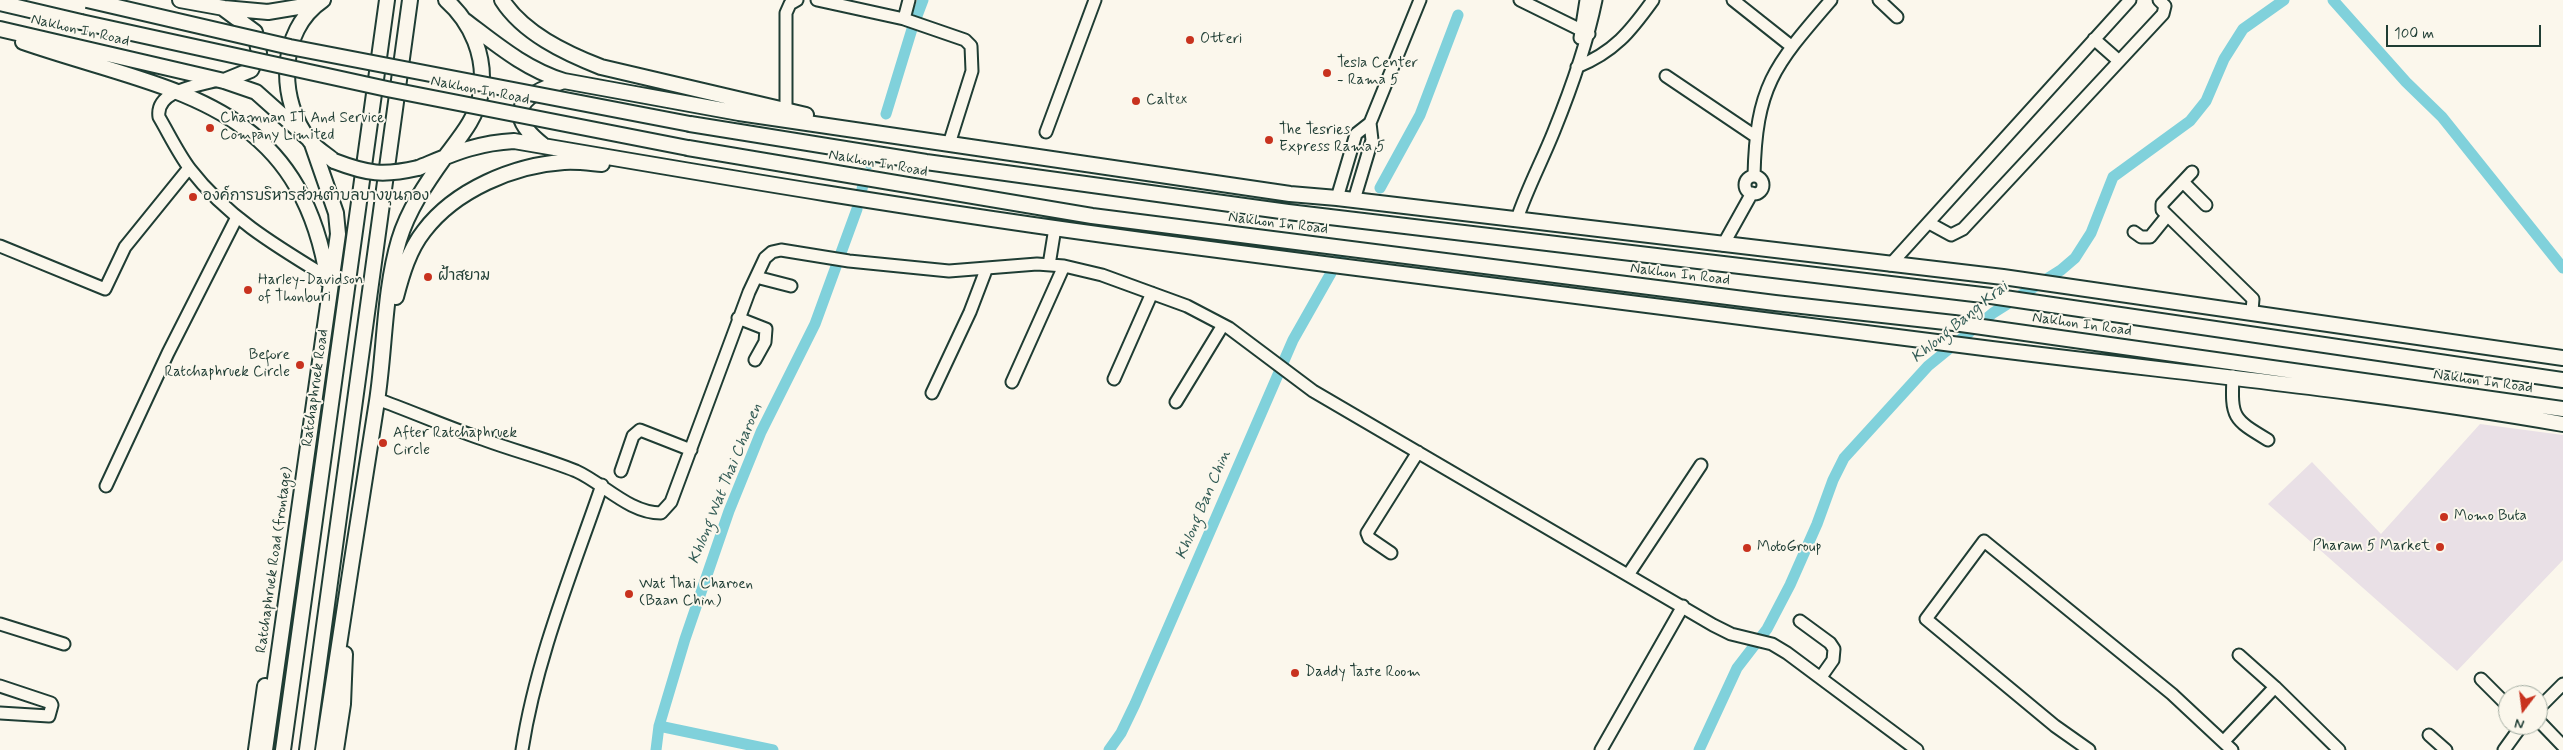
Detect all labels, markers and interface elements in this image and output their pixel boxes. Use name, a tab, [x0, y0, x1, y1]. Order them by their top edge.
street label: Nakhon In Road	[29, 11, 131, 51]
scale bar	[2388, 15, 2543, 47]
text: 100 m	[2394, 24, 2434, 44]
place label: Otteri	[1200, 31, 1242, 49]
marker: Otteri	[1184, 34, 1196, 46]
place label: Tesla Center - Rama 5	[1337, 55, 1418, 90]
marker: Tesla Center - Rama 5	[1321, 67, 1333, 79]
street label: Nakhon In Road	[429, 73, 531, 109]
place label: Caltex	[1146, 92, 1187, 110]
marker: Caltex	[1130, 95, 1142, 107]
place label: Chamnan IT And Service Company Limited	[220, 110, 384, 145]
marker: Chamnan IT And Service Company Limited	[204, 122, 216, 134]
place label: The Tesries Express Rama 5	[1279, 122, 1385, 157]
marker: The Tesries Express Rama 5	[1263, 134, 1275, 146]
street label: Nakhon In Road	[827, 146, 929, 182]
place label: องค์การบริหารส่วนตำบลบางขุนกอง	[203, 188, 429, 206]
marker: องค์การบริหารส่วนตำบลบางขุนกอง	[187, 191, 199, 203]
street label: Nakhon In Road	[1227, 209, 1329, 239]
street label: Nakhon In Road	[1629, 260, 1731, 290]
place label: ฝ้าสยาม	[438, 268, 490, 286]
marker: ฝ้าสยาม	[422, 271, 434, 283]
place label: Harley-Davidson of Thonburi	[258, 272, 363, 307]
water label: Khlong Bang Krai	[1908, 278, 2012, 368]
marker: Harley-Davidson of Thonburi	[242, 284, 254, 296]
street label: Nakhon In Road	[2031, 309, 2133, 341]
street label: Ratchaphruek Road	[299, 328, 333, 448]
place label: Before Ratchaphruek Circle	[165, 347, 290, 382]
marker: Before Ratchaphruek Circle	[294, 359, 306, 371]
street label: Nakhon In Road	[2432, 366, 2534, 398]
water label: Khlong Wat Thai Charoen	[685, 401, 767, 567]
place label: After Ratchaphruek Circle	[393, 425, 517, 460]
marker: After Ratchaphruek Circle	[377, 437, 389, 449]
water label: Khlong Ban Chin	[1172, 447, 1236, 563]
street label: Ratchaphruek Road (frontage)	[253, 466, 297, 654]
place label: Momo Buta	[2454, 508, 2527, 526]
marker: Momo Buta	[2438, 511, 2450, 523]
place label: Pharam 5 Market	[2312, 538, 2430, 556]
place label: MotoGroup	[1757, 539, 1822, 557]
marker: Pharam 5 Market	[2434, 541, 2446, 553]
marker: MotoGroup	[1741, 542, 1753, 554]
place label: Wat Thai Charoen (Baan Chin)	[639, 576, 753, 611]
marker: Wat Thai Charoen (Baan Chin)	[623, 588, 635, 600]
place label: Daddy Taste Room	[1305, 664, 1421, 682]
marker: Daddy Taste Room	[1289, 667, 1301, 679]
north arrow	[2498, 685, 2548, 735]
text: N	[2513, 714, 2526, 733]

